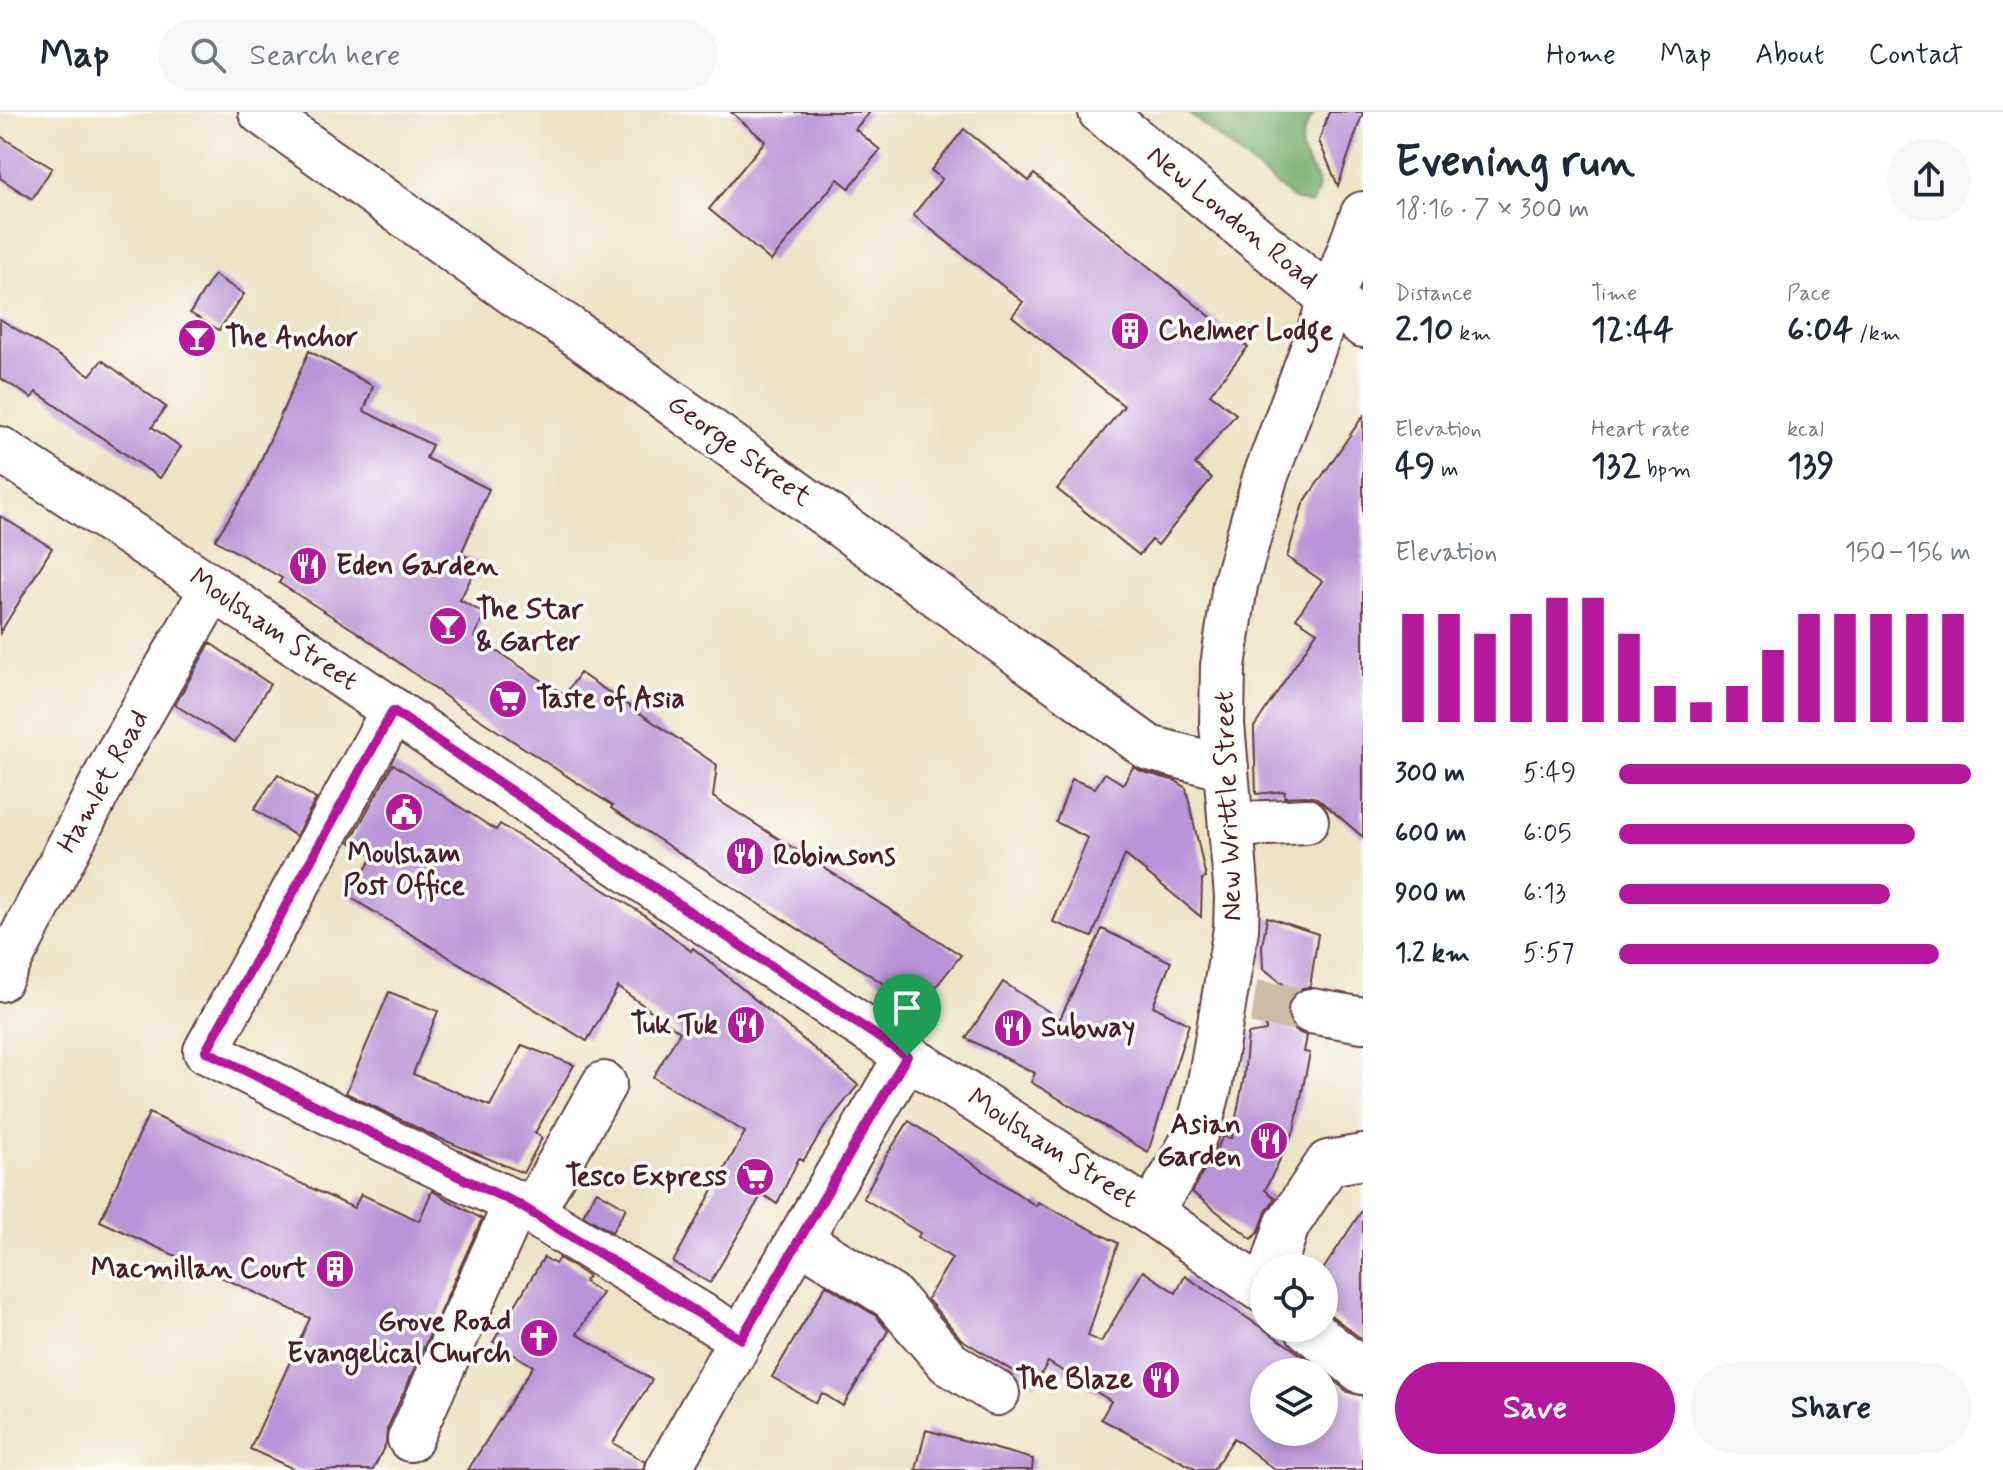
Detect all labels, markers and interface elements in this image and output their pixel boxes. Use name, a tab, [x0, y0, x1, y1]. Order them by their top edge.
search box	[158, 19, 718, 91]
text: Map	[40, 31, 110, 80]
icon: search	[186, 33, 230, 77]
text: Search here	[250, 36, 401, 75]
text: Home	[1546, 37, 1616, 74]
text: Map	[1660, 37, 1711, 74]
text: About	[1755, 37, 1824, 74]
text: Contact	[1868, 37, 1963, 74]
text: Evening run	[1395, 134, 1635, 192]
street label: New London Road	[1139, 137, 1325, 299]
button: share	[1887, 138, 1971, 222]
text: 18:16 · 7 × 300 m	[1395, 193, 1590, 227]
text: Distance	[1395, 280, 1472, 308]
text: Time	[1591, 280, 1637, 308]
text: Pace	[1787, 280, 1831, 308]
text: 2.10	[1395, 308, 1453, 353]
text: 12:44	[1591, 308, 1674, 353]
text: 6:04	[1787, 308, 1853, 353]
building icon: Chelmer Lodge	[1109, 310, 1151, 352]
place label: Chelmer Lodge	[1158, 313, 1333, 353]
bar icon: The Anchor	[176, 317, 218, 359]
place label: The Anchor	[225, 320, 358, 357]
text: km	[1453, 320, 1491, 348]
text: /km	[1853, 320, 1901, 348]
street label: George Street	[658, 386, 819, 518]
text: Elevation	[1395, 416, 1482, 444]
text: Heart rate	[1591, 416, 1690, 444]
text: kcal	[1787, 416, 1824, 444]
text: 49	[1395, 444, 1435, 489]
text: 132	[1591, 444, 1641, 489]
text: 139	[1787, 444, 1834, 489]
text: m	[1435, 456, 1459, 484]
text: bpm	[1641, 456, 1691, 484]
text: Elevation	[1395, 536, 1497, 570]
text: 150–156 m	[1844, 536, 1971, 570]
restaurant icon: Eden Garden	[287, 545, 329, 587]
place label: Eden Garden	[336, 548, 499, 585]
street label: Moulsham Street	[181, 560, 365, 700]
place label: The Star & Garter	[476, 592, 584, 661]
bar icon: The Star & Garter	[427, 605, 469, 647]
supermarket icon: Taste of Asia	[487, 678, 529, 720]
place label: Taste of Asia	[536, 681, 685, 718]
street label: New Writtle Street	[1206, 690, 1252, 922]
street label: Hamlet Road	[50, 704, 158, 860]
text: 300 m	[1395, 757, 1465, 791]
text: 5:49	[1523, 757, 1576, 791]
public building icon: Moulsham Post Office	[383, 791, 425, 833]
text: 600 m	[1395, 817, 1467, 851]
text: 6:05	[1523, 817, 1572, 851]
restaurant icon: Robinsons	[724, 835, 766, 877]
place label: Moulsham Post Office	[343, 836, 465, 905]
place label: Robinsons	[773, 838, 896, 875]
text: 900 m	[1395, 877, 1466, 911]
text: 6:13	[1523, 877, 1566, 911]
text: 1.2 km	[1395, 937, 1470, 971]
text: 5:57	[1523, 937, 1574, 971]
pin	[873, 974, 941, 1056]
icon: arrive	[885, 986, 929, 1030]
restaurant icon: Tuk Tuk	[725, 1004, 767, 1046]
place label: Tuk Tuk	[630, 1007, 718, 1044]
restaurant icon: Subway	[992, 1007, 1034, 1049]
place label: Subway	[1041, 1010, 1135, 1047]
street label: Moulsham Street	[960, 1080, 1144, 1218]
place label: Asian Garden	[1157, 1107, 1241, 1176]
restaurant icon: Asian Garden	[1248, 1120, 1290, 1162]
supermarket icon: Tesco Express	[734, 1156, 776, 1198]
place label: Tesco Express	[565, 1159, 727, 1196]
building icon: Macmillan Court	[314, 1248, 356, 1290]
place label: Macmillan Court	[91, 1251, 307, 1288]
map controls	[1250, 1254, 1338, 1446]
button: locate	[1250, 1254, 1338, 1342]
place label: Grove Road Evangelical Church	[287, 1304, 511, 1376]
church icon: Grove Road Evangelical Church	[518, 1317, 560, 1359]
button: layers	[1250, 1358, 1338, 1446]
restaurant icon: The Blaze	[1140, 1359, 1182, 1401]
place label: The Blaze	[1016, 1362, 1133, 1399]
button: Save	[1395, 1362, 1675, 1454]
button: Share	[1691, 1362, 1971, 1454]

